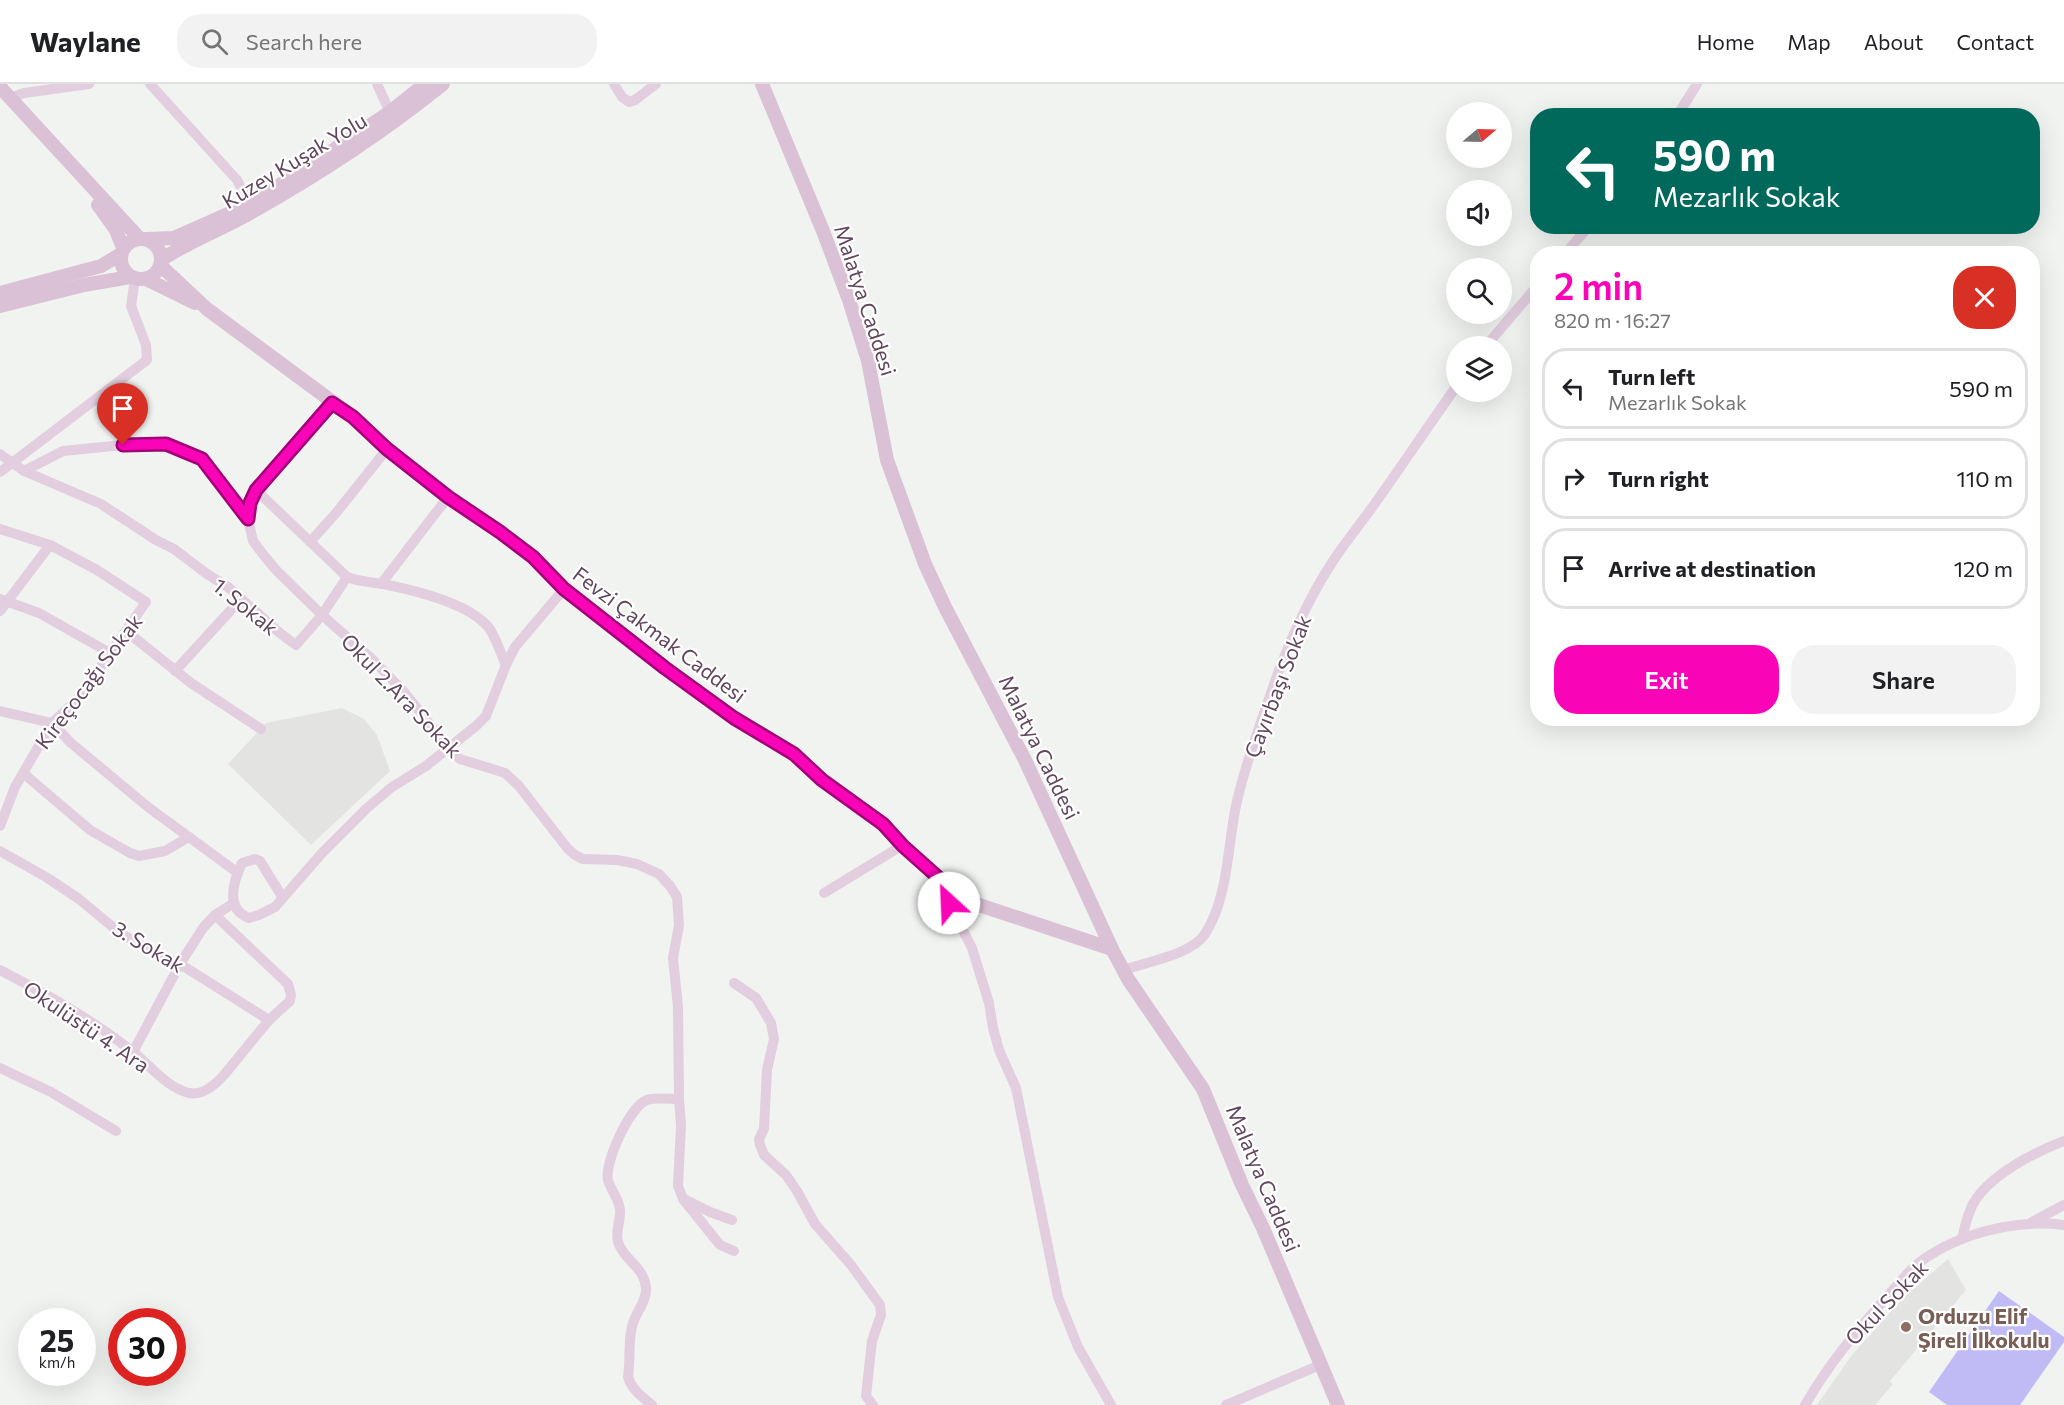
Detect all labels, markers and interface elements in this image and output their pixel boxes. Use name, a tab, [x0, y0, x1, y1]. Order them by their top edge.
search box	[177, 14, 597, 68]
text: Waylane	[30, 24, 141, 58]
icon: search	[198, 25, 231, 58]
text: Search here	[246, 28, 362, 55]
text: Home	[1697, 29, 1754, 54]
text: Map	[1787, 29, 1831, 54]
text: About	[1864, 29, 1923, 54]
text: Contact	[1956, 29, 2034, 54]
north arrow	[1446, 102, 1512, 168]
map controls	[1446, 102, 1512, 402]
street label: Kuzey Kuşak Yolu	[217, 107, 371, 213]
text: 590 m	[1653, 128, 1776, 180]
icon: left	[1554, 132, 1632, 210]
button: sound	[1446, 180, 1512, 246]
text: Mezarlık Sokak	[1653, 180, 1840, 213]
street label: Malatya Caddesi	[830, 221, 902, 379]
button: search	[1446, 258, 1512, 324]
text: 2 min	[1554, 263, 1643, 307]
button: close	[1953, 266, 2016, 329]
text: 820 m · 16:27	[1554, 308, 1671, 332]
button: layers	[1446, 336, 1512, 402]
text: Turn left	[1608, 363, 1695, 390]
icon: left	[1557, 372, 1590, 405]
text: 590 m	[1949, 375, 2013, 402]
pin	[97, 383, 148, 445]
text: Mezarlık Sokak	[1608, 390, 1747, 414]
icon: arrive	[106, 392, 139, 425]
icon: right	[1557, 462, 1590, 495]
text: Turn right	[1608, 465, 1709, 492]
text: 110 m	[1956, 465, 2013, 492]
icon: arrive	[1557, 552, 1590, 585]
text: Arrive at destination	[1608, 555, 1816, 582]
text: 120 m	[1954, 555, 2013, 582]
street label: Fevzi Çakmak Caddesi	[569, 561, 751, 707]
street label: 1. Sokak	[208, 572, 284, 640]
street label: Kireçocağı Sokak	[29, 609, 147, 753]
street label: Çayırbaşı Sokak	[1238, 611, 1316, 761]
street label: Okul 2.Ara Sokak	[337, 628, 467, 762]
button: Exit	[1554, 645, 1779, 714]
button: Share	[1791, 645, 2016, 714]
street label: Malatya Caddesi	[994, 671, 1086, 823]
position arrow	[917, 871, 981, 935]
street label: 3. Sokak	[109, 915, 189, 977]
street label: Okulüstü 4. Ara	[19, 975, 155, 1077]
street label: Malatya Caddesi	[1222, 1101, 1306, 1255]
street label: Okul Sokak	[1839, 1254, 1933, 1350]
place label: Orduzu Elif Şireli İlkokulu	[1918, 1303, 2050, 1352]
speed limit sign: 30	[108, 1308, 186, 1386]
marker: Orduzu Elif Şireli İlkokulu	[1899, 1320, 1913, 1334]
text: 25	[40, 1321, 74, 1358]
text: km/h	[39, 1353, 75, 1371]

